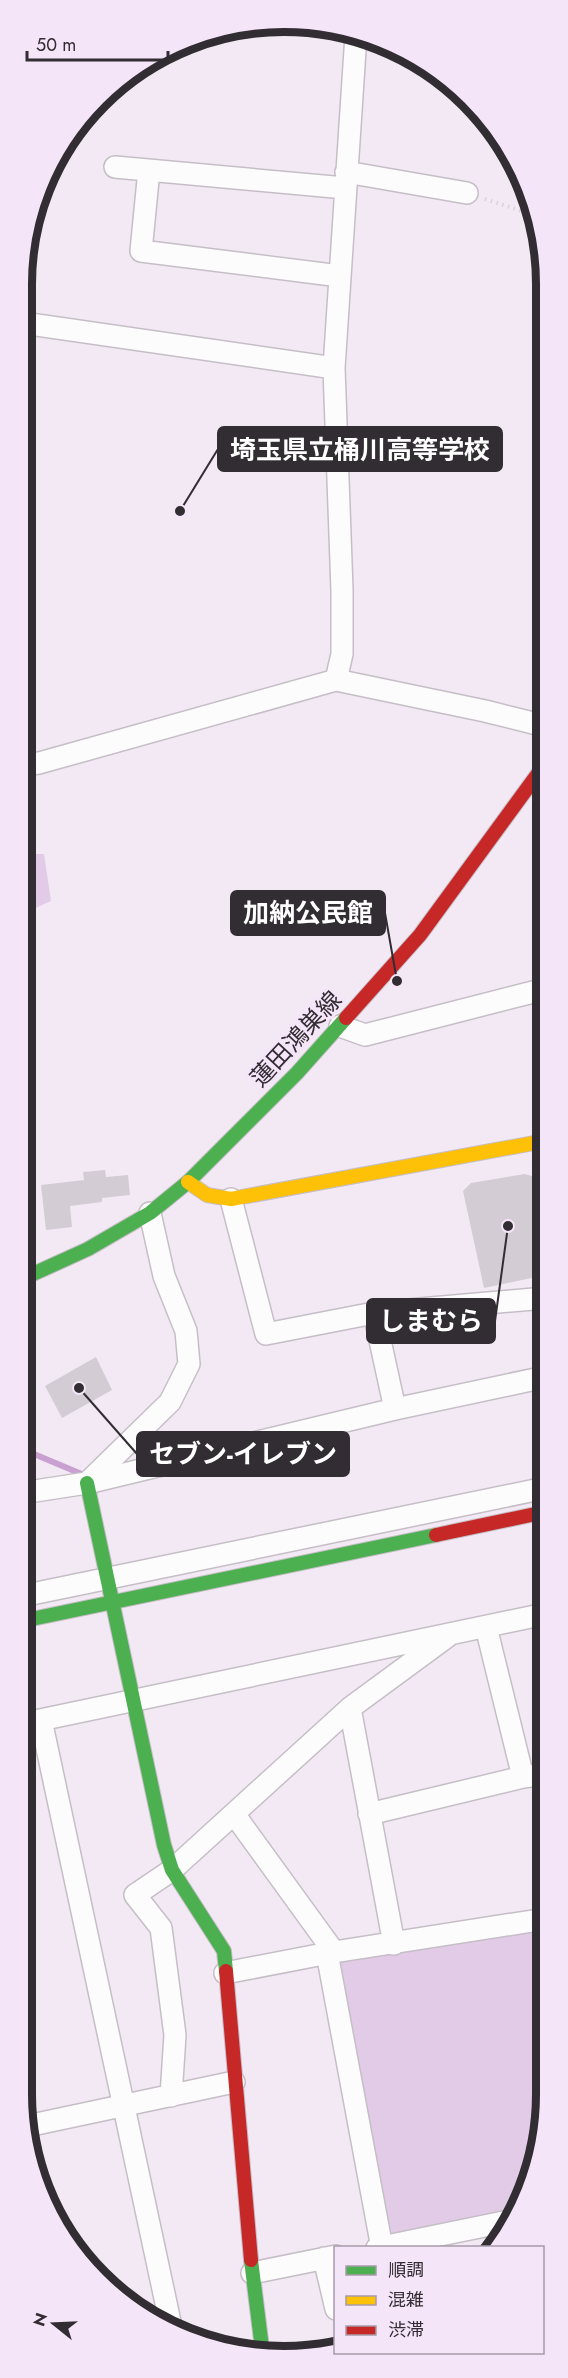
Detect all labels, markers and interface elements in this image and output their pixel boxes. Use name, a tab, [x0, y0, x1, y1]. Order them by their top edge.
scale bar	[27, 24, 168, 62]
text: 50 m	[36, 32, 76, 58]
callout: 埼玉県立桶川高等学校	[218, 427, 502, 471]
text: 埼玉県立桶川高等学校	[230, 431, 490, 469]
callout: 加納公民館	[231, 891, 385, 935]
text: 加納公民館	[243, 894, 373, 932]
street label: 蓮田鴻巣線	[242, 983, 349, 1094]
callout: しまむら	[367, 1299, 495, 1343]
text: しまむら	[379, 1302, 483, 1340]
callout: セブン-イレブン	[137, 1432, 349, 1476]
text: セブン-イレブン	[149, 1435, 337, 1473]
legend	[334, 2246, 544, 2354]
text: 順調	[388, 2257, 424, 2283]
text: 混雑	[388, 2287, 424, 2313]
north arrow	[24, 2294, 84, 2354]
text: N	[27, 2310, 53, 2329]
text: 渋滞	[388, 2317, 424, 2343]

